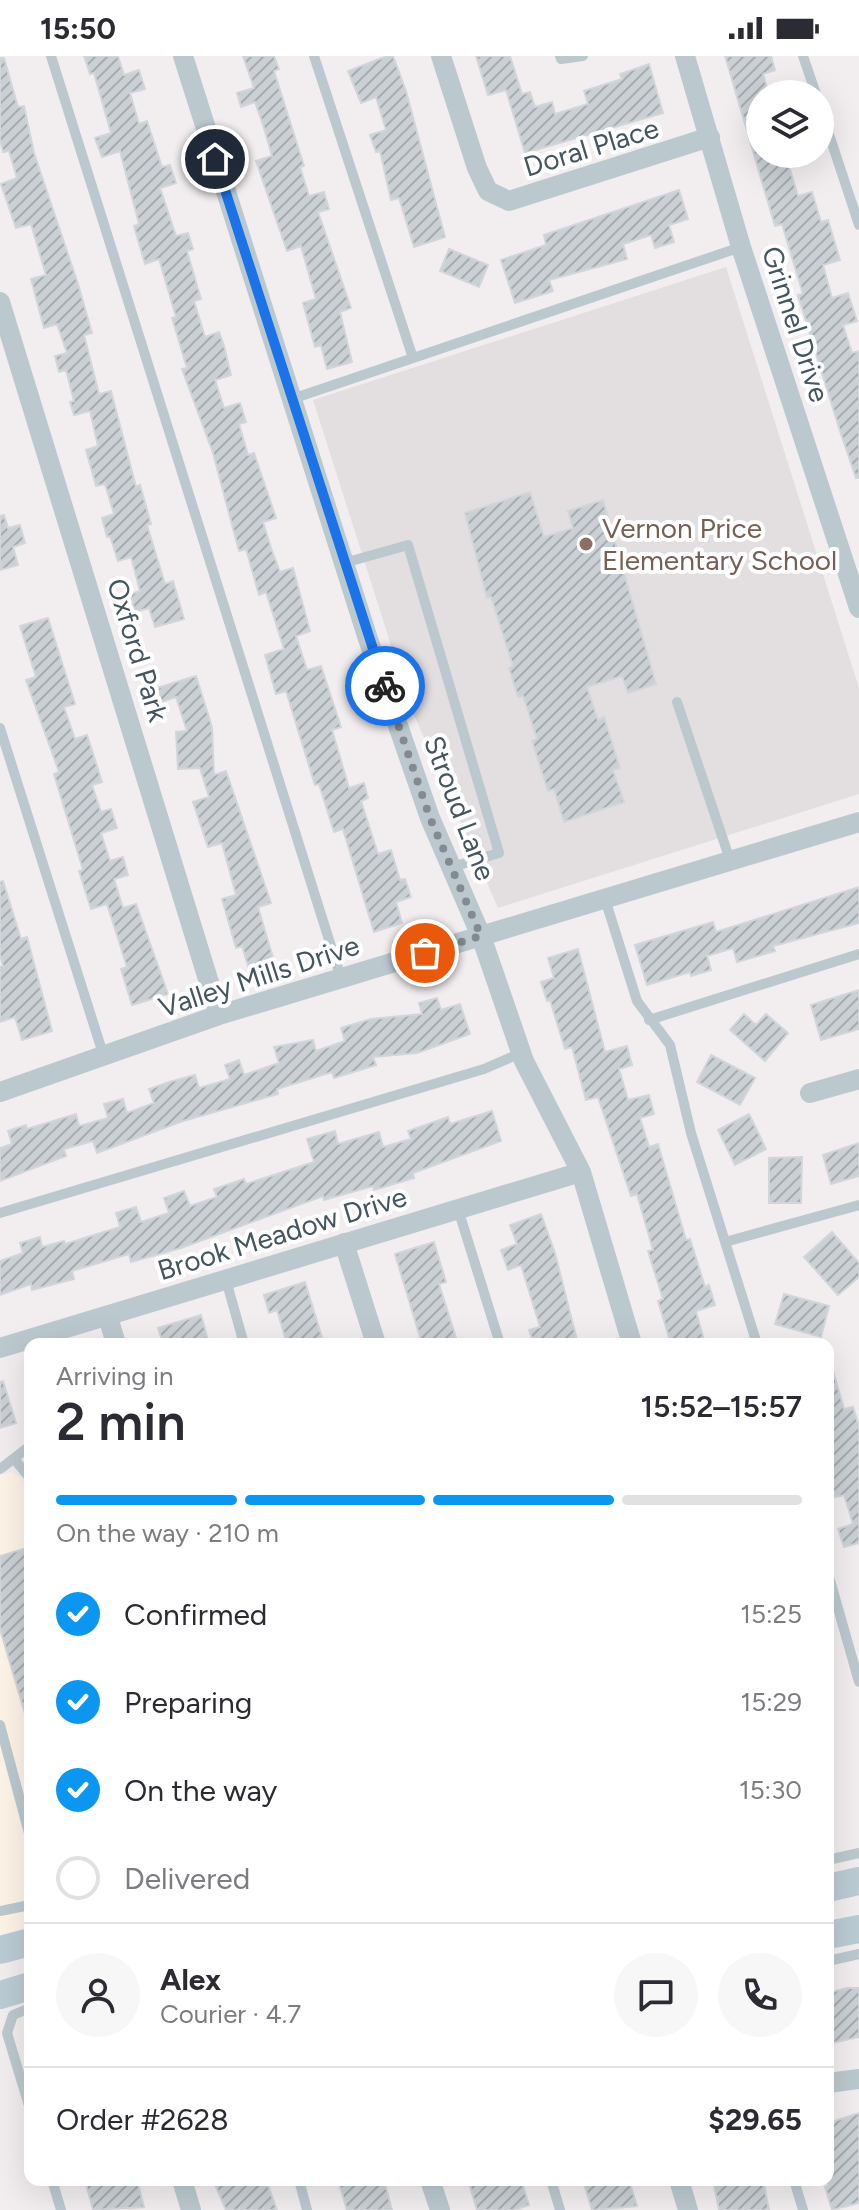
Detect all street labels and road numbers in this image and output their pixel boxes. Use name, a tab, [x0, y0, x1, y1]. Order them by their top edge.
street label: Doral Place	[519, 110, 663, 184]
street label: Grinnel Drive	[755, 242, 837, 406]
street label: Oxford Park	[100, 574, 176, 726]
street label: Stroud Lane	[417, 731, 503, 885]
street label: Valley Mills Drive	[155, 928, 363, 1024]
street label: Brook Meadow Drive	[153, 1179, 411, 1287]

